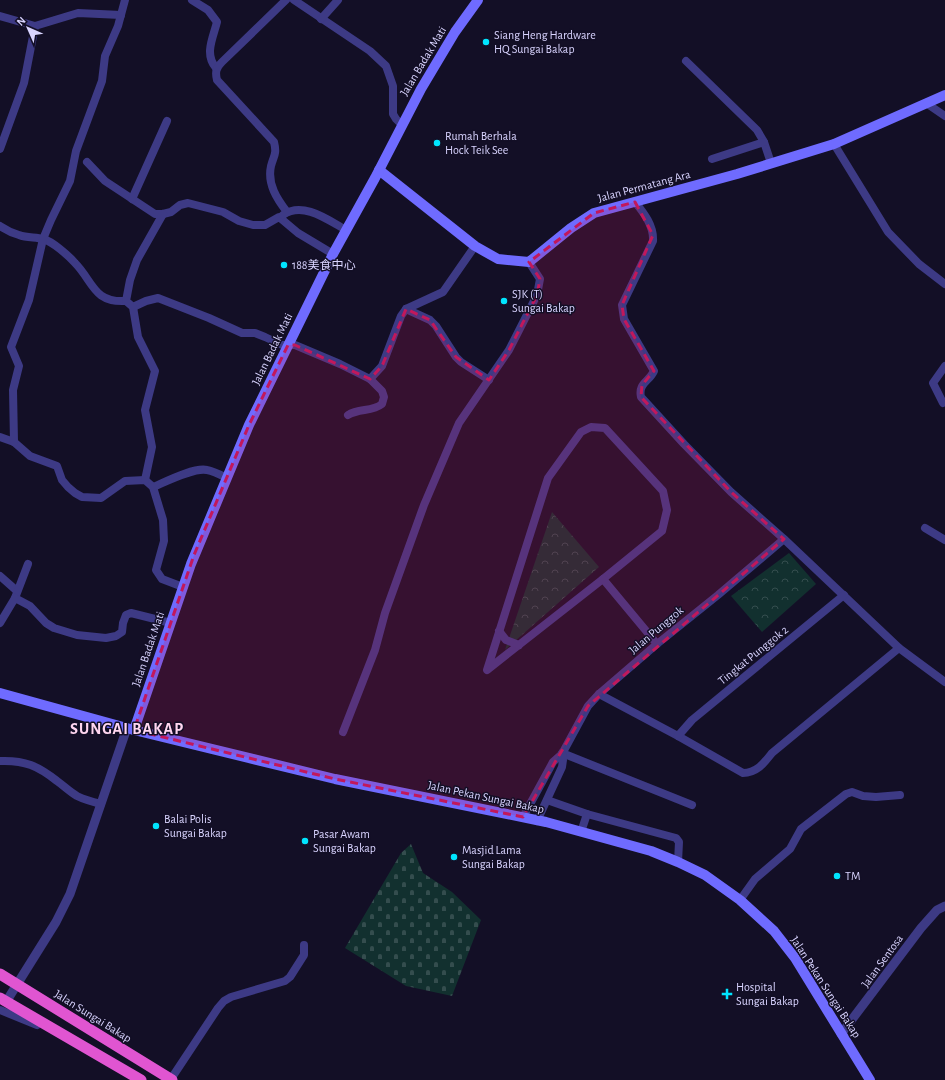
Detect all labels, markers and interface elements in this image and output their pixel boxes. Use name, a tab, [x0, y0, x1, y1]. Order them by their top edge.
north arrow	[8, 8, 48, 48]
text: N	[15, 15, 28, 28]
street label: Jalan Badak Mati	[398, 24, 448, 98]
place label: Siang Heng Hardware HQ Sungai Bakap	[494, 29, 596, 56]
marker: Siang Heng Hardware HQ Sungai Bakap	[481, 37, 491, 47]
place label: Rumah Berhala Hock Teik See	[445, 130, 517, 156]
marker: Rumah Berhala Hock Teik See	[432, 138, 442, 148]
street label: Jalan Permatang Ara	[596, 168, 692, 204]
place label: 188美食中心	[292, 258, 356, 271]
marker: 188美食中心	[279, 260, 289, 270]
place label: SJK (T) Sungai Bakap	[512, 288, 575, 314]
marker: SJK (T) Sungai Bakap	[499, 296, 509, 306]
street label: Jalan Badak Mati	[249, 311, 295, 387]
street label: Jalan Punggok	[627, 604, 686, 656]
street label: Jalan Badak Mati	[130, 610, 166, 688]
street label: Tingkat Punggok 2	[716, 623, 791, 687]
district label: SUNGAI BAKAP	[70, 721, 184, 737]
street label: Jalan Pekan Sungai Bakap	[427, 779, 545, 815]
place label: Balai Polis Sungai Bakap	[164, 813, 227, 839]
marker: Balai Polis Sungai Bakap	[151, 821, 161, 831]
place label: Pasar Awam Sungai Bakap	[313, 828, 376, 854]
marker: Pasar Awam Sungai Bakap	[300, 836, 310, 846]
place label: Masjid Lama Sungai Bakap	[462, 844, 525, 870]
marker: Masjid Lama Sungai Bakap	[449, 852, 459, 862]
place label: TM	[845, 870, 860, 882]
marker: TM	[832, 871, 842, 881]
street label: Jalan Sentosa	[859, 932, 905, 990]
street label: Jalan Pekan Sungai Bakap	[789, 934, 863, 1040]
place label: Hospital Sungai Bakap	[736, 981, 799, 1007]
street label: Jalan Sungai Bakap	[52, 987, 134, 1045]
marker: Hospital Sungai Bakap	[721, 988, 733, 1000]

